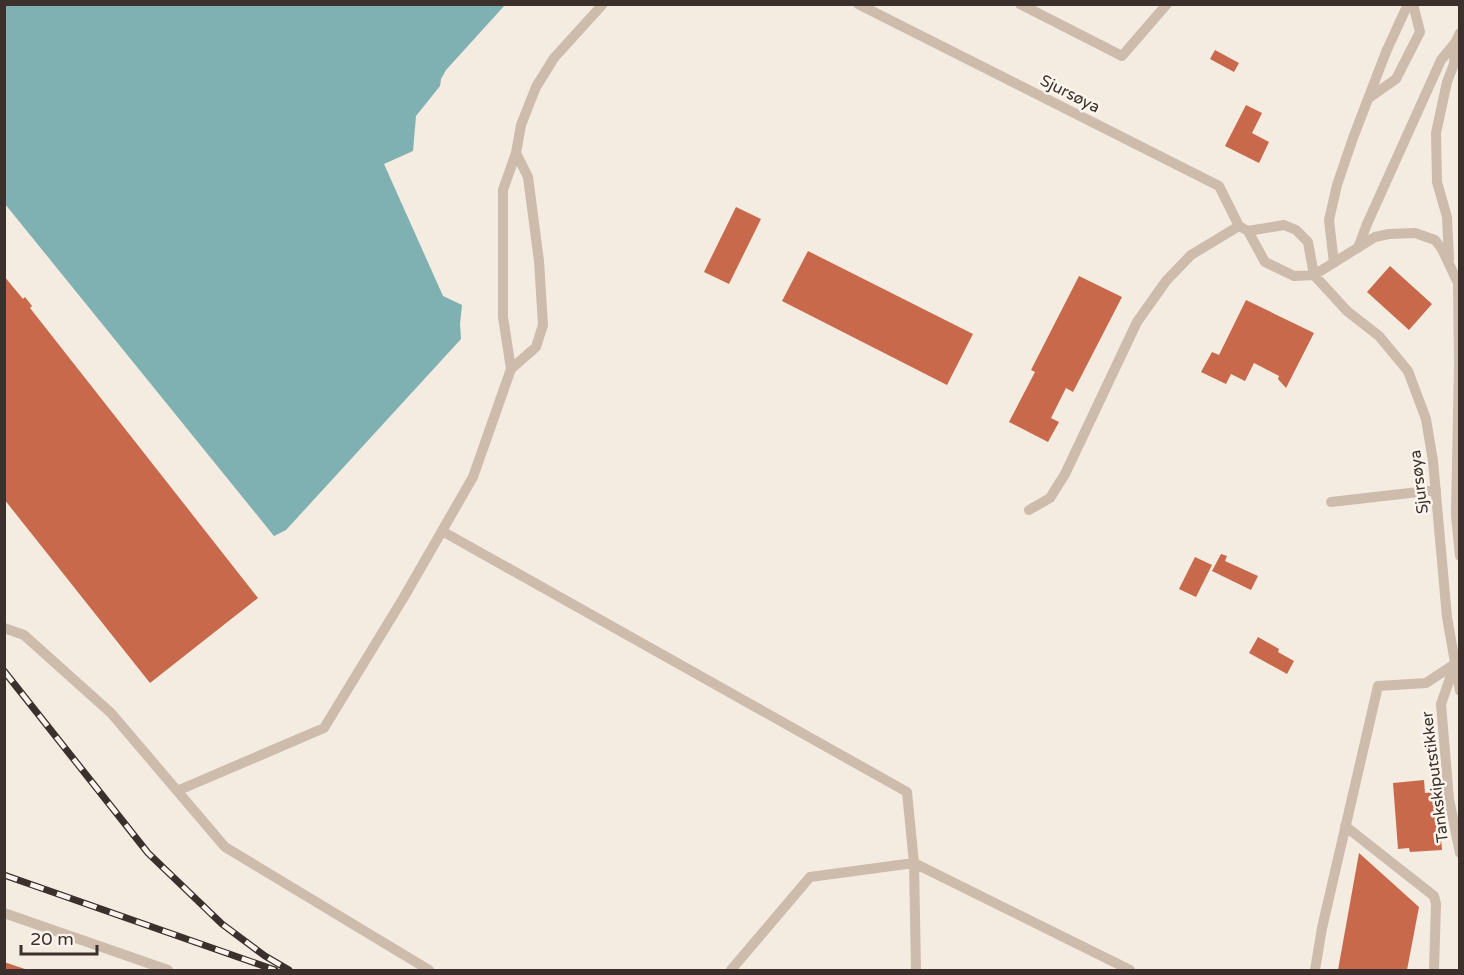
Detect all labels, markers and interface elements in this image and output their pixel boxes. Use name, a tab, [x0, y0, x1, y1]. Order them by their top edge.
street label: Sjursøya	[1037, 70, 1103, 118]
street label: Sjursøya	[1405, 449, 1433, 515]
street label: Tankskiputstikker	[1417, 709, 1453, 844]
scale bar	[21, 918, 98, 956]
text: 20 m	[30, 928, 74, 950]

